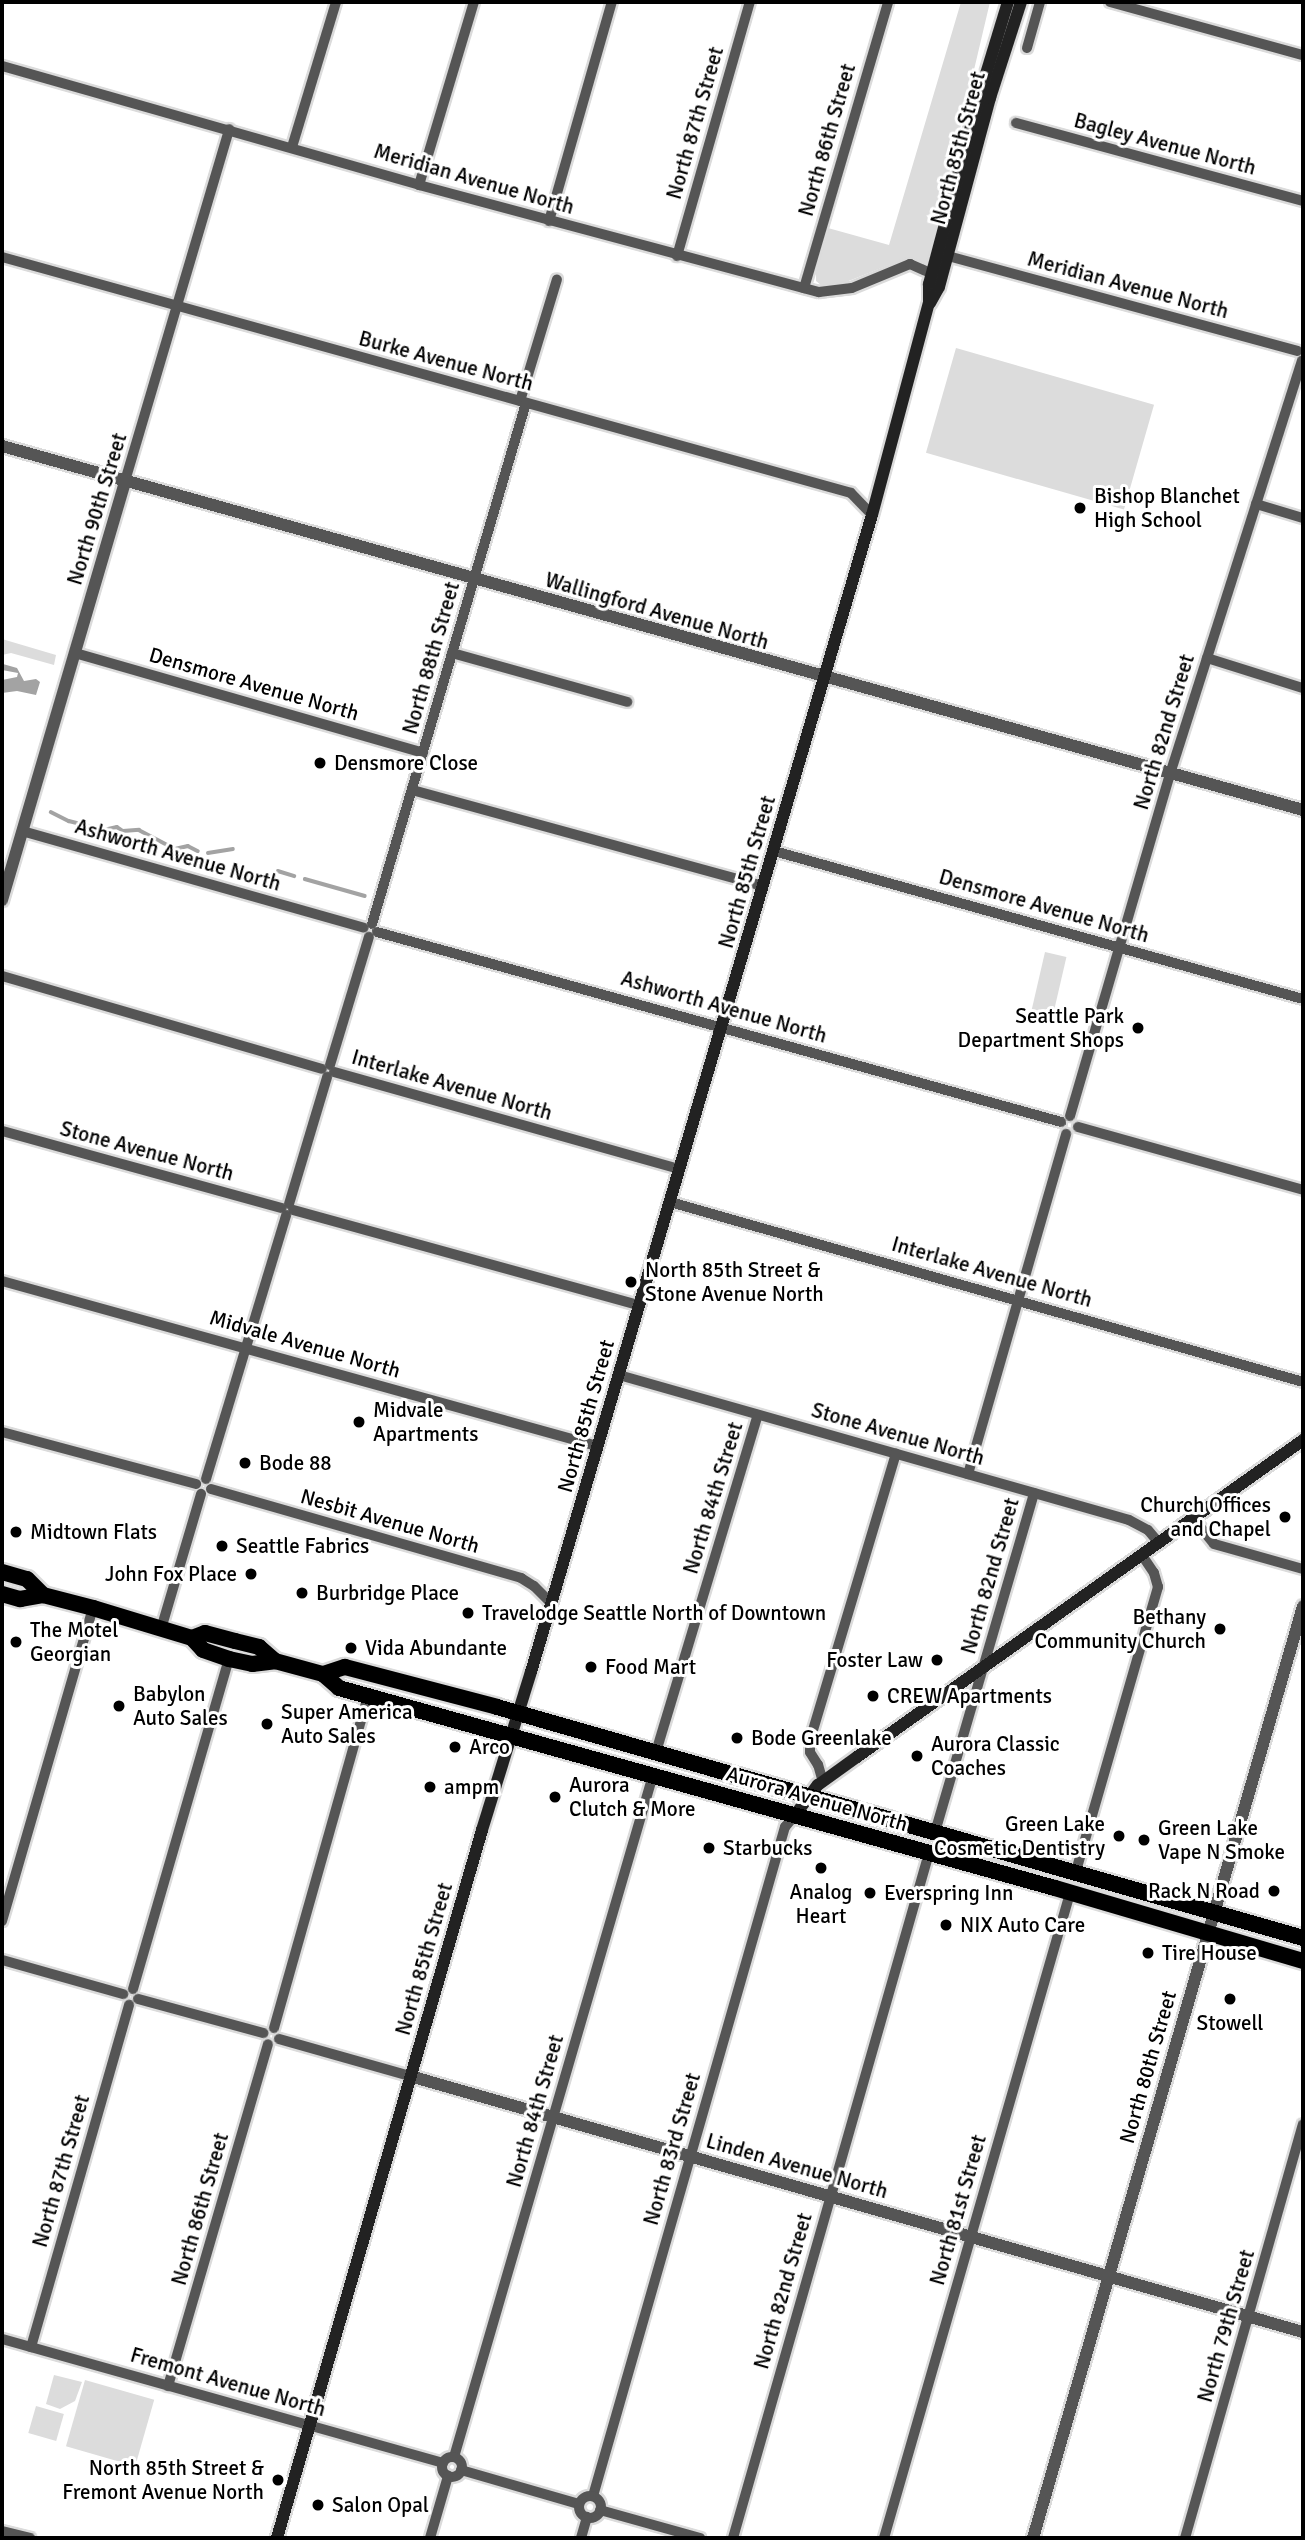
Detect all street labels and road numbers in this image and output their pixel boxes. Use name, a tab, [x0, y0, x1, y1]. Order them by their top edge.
street label: North 87th Street	[661, 44, 729, 202]
street label: North 86th Street	[793, 61, 861, 219]
street label: North 85th Street	[925, 69, 991, 227]
street label: Bagley Avenue North	[1071, 108, 1259, 180]
street label: Meridian Avenue North	[371, 138, 577, 220]
street label: Meridian Avenue North	[1025, 246, 1231, 324]
street label: Burke Avenue North	[356, 326, 536, 396]
street label: North 90th Street	[62, 430, 132, 588]
street label: Wallingford Avenue North	[542, 567, 772, 655]
street label: North 88th Street	[397, 579, 465, 737]
street label: Densmore Avenue North	[146, 642, 362, 726]
street label: North 82nd Street	[1128, 651, 1200, 813]
street label: North 85th Street	[713, 793, 781, 951]
street label: Ashworth Avenue North	[72, 814, 284, 896]
street label: Densmore Avenue North	[936, 864, 1152, 948]
street label: Ashworth Avenue North	[618, 966, 830, 1048]
street label: Interlake Avenue North	[349, 1044, 555, 1126]
street label: Stone Avenue North	[57, 1116, 237, 1186]
street label: Interlake Avenue North	[889, 1231, 1095, 1313]
street label: Midvale Avenue North	[207, 1305, 403, 1383]
street label: North 85th Street	[552, 1337, 620, 1495]
street label: Stone Avenue North	[809, 1397, 987, 1471]
street label: North 84th Street	[678, 1419, 748, 1577]
street label: Nesbit Avenue North	[298, 1483, 482, 1559]
street label: North 82nd Street	[956, 1495, 1024, 1657]
street label: Aurora Avenue North	[723, 1761, 911, 1837]
street label: North 85th Street	[390, 1880, 458, 2038]
street label: North 80th Street	[1114, 1988, 1182, 2146]
street label: North 84th Street	[501, 2032, 569, 2190]
street label: North 83rd Street	[638, 2070, 706, 2228]
street label: North 87th Street	[27, 2092, 95, 2250]
street label: Linden Avenue North	[703, 2128, 891, 2204]
street label: North 86th Street	[166, 2130, 234, 2288]
street label: North 81st Street	[924, 2132, 992, 2288]
street label: North 82nd Street	[749, 2210, 817, 2372]
street label: North 79th Street	[1192, 2247, 1260, 2405]
street label: Fremont Avenue North	[128, 2342, 328, 2422]

